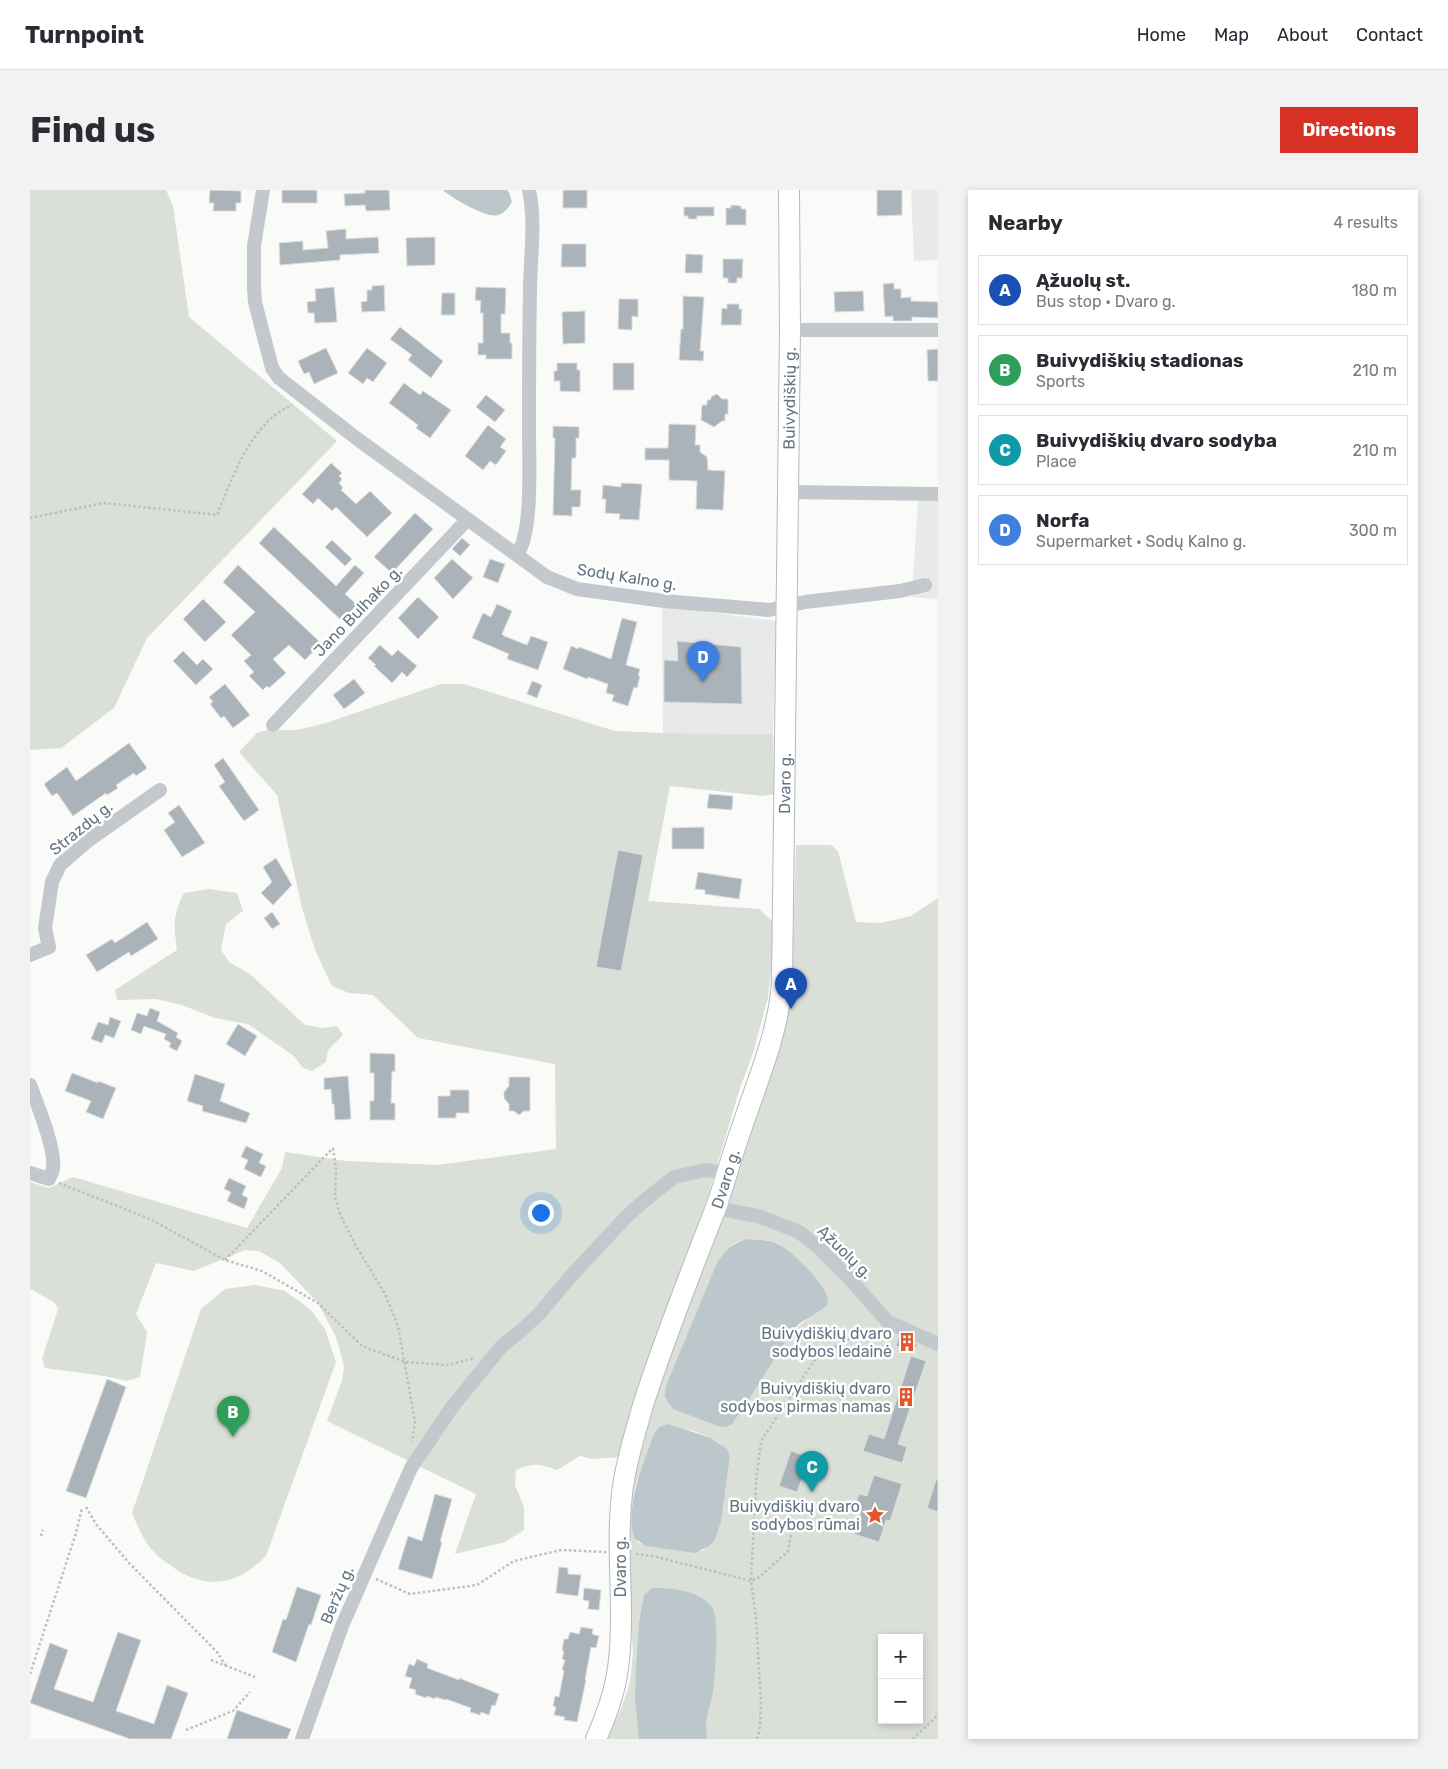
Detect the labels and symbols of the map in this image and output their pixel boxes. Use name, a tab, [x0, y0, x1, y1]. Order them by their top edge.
street label: Buivydiškių g.	[779, 347, 799, 450]
street label: Sodų Kalno g.	[576, 560, 678, 594]
street label: Jano Bulhako g.	[310, 562, 406, 660]
pin: D	[687, 641, 719, 682]
street label: Dvaro g.	[775, 753, 794, 814]
street label: Strazdų g.	[46, 797, 116, 859]
pin: A	[775, 968, 807, 1009]
street label: Dvaro g.	[707, 1147, 743, 1211]
your location	[528, 1200, 554, 1226]
street label: Ąžuolų g.	[813, 1221, 876, 1283]
place label: Buivydiškių dvaro sodybos ledainė	[761, 1324, 892, 1361]
building icon: Buivydiškių dvaro sodybos ledainė	[896, 1331, 918, 1353]
place label: Buivydiškių dvaro sodybos pirmas namas	[720, 1379, 891, 1416]
building icon: Buivydiškių dvaro sodybos pirmas namas	[895, 1386, 917, 1408]
pin: B	[217, 1396, 249, 1437]
pin: C	[796, 1451, 828, 1492]
place label: Buivydiškių dvaro sodybos rūmai	[729, 1497, 860, 1534]
place icon: Buivydiškių dvaro sodybos rūmai	[864, 1504, 886, 1526]
street label: Dvaro g.	[611, 1536, 630, 1598]
street label: Beržų g.	[316, 1563, 358, 1627]

